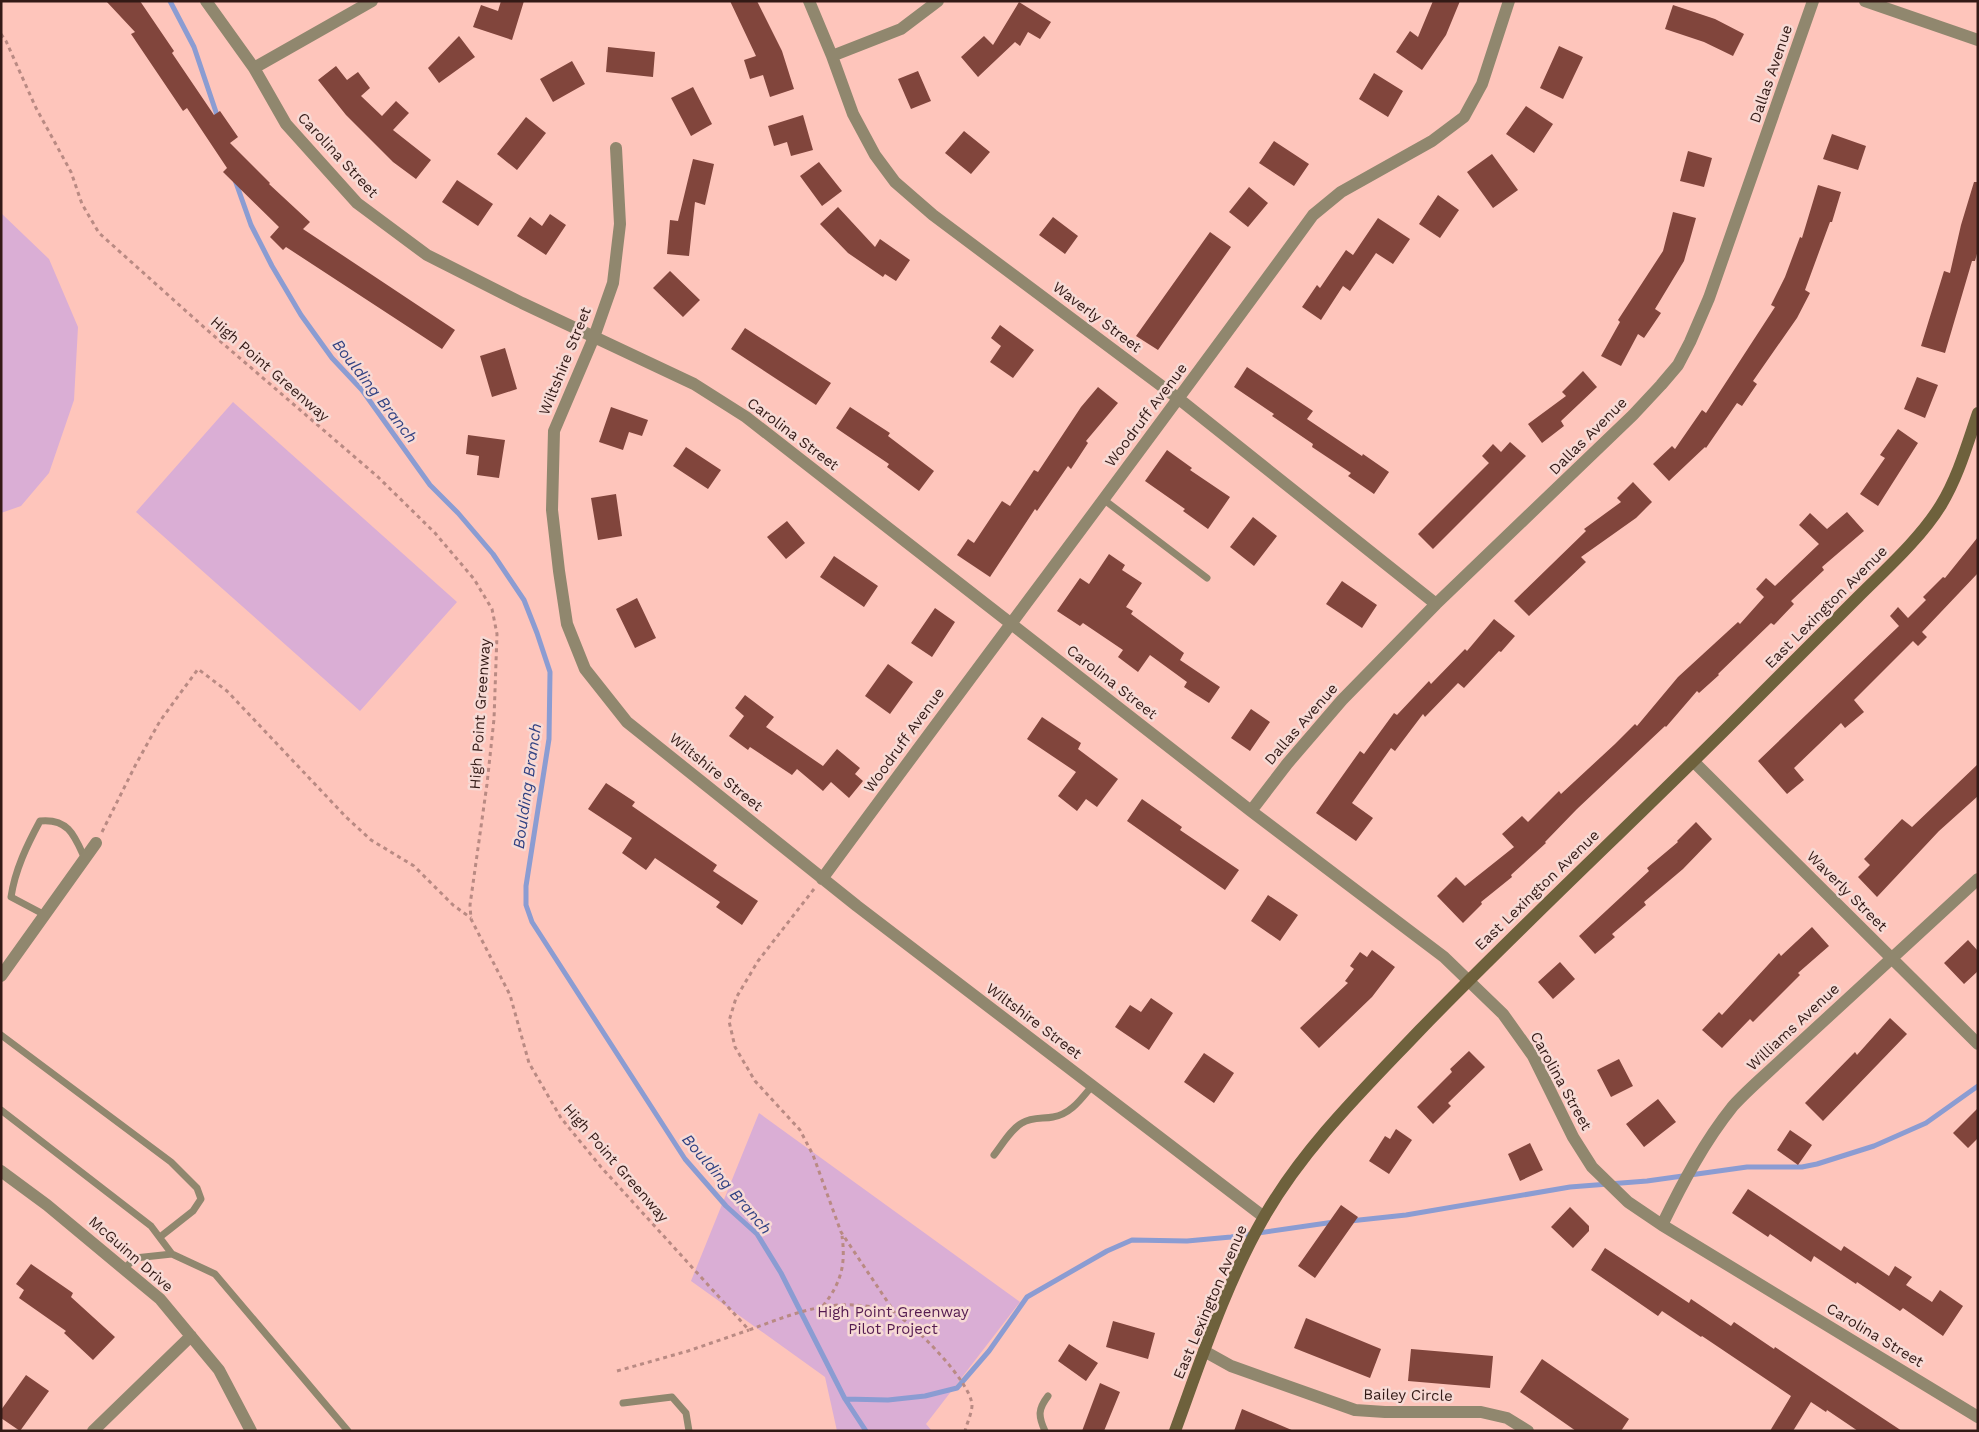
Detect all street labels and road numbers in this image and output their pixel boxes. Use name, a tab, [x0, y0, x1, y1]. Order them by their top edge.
street label: Dallas Avenue	[1746, 23, 1796, 125]
street label: Carolina Street	[294, 109, 383, 202]
street label: Waverly Street	[1049, 278, 1145, 357]
street label: Wiltshire Street	[535, 304, 595, 418]
street label: High Point Greenway	[207, 313, 333, 426]
street label: Woodruff Avenue	[1101, 359, 1191, 471]
street label: Dallas Avenue	[1545, 393, 1631, 479]
street label: Carolina Street	[744, 394, 843, 475]
street label: East Lexington Avenue	[1761, 542, 1891, 672]
street label: High Point Greenway	[466, 638, 494, 790]
street label: Carolina Street	[1063, 641, 1161, 723]
street label: Dallas Avenue	[1261, 679, 1341, 769]
street label: Woodruff Avenue	[860, 684, 948, 796]
street label: Wiltshire Street	[666, 729, 767, 816]
street label: East Lexington Avenue	[1471, 826, 1603, 954]
street label: Waverly Street	[1803, 847, 1892, 936]
street label: Wiltshire Street	[983, 979, 1086, 1063]
street label: Williams Avenue	[1743, 980, 1843, 1074]
street label: Carolina Street	[1526, 1029, 1596, 1134]
street label: High Point Greenway	[560, 1100, 673, 1226]
street label: McGuinn Drive	[85, 1212, 177, 1296]
street label: East Lexington Avenue	[1169, 1222, 1251, 1382]
street label: Carolina Street	[1823, 1299, 1927, 1371]
street label: Bailey Circle	[1363, 1385, 1453, 1405]

